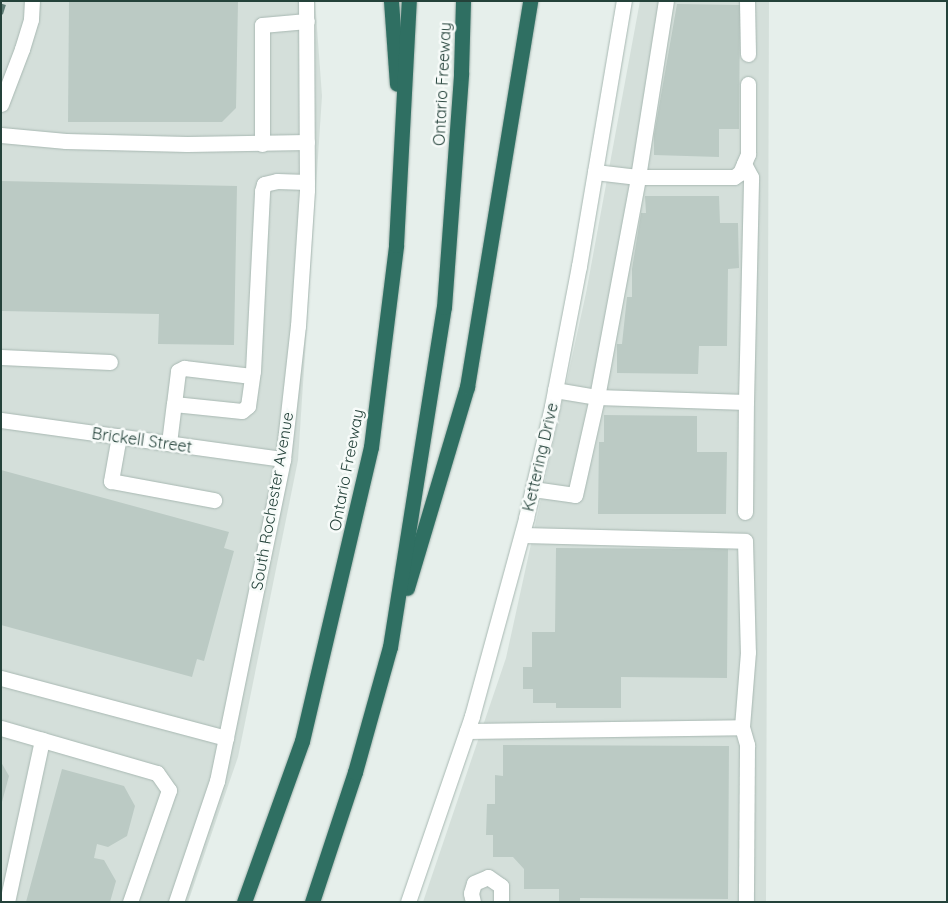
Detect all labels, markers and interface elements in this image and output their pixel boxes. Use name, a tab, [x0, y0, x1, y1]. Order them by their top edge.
street label: Ontario Freeway	[429, 22, 455, 146]
street label: Kettering Drive	[518, 401, 562, 513]
street label: Ontario Freeway	[325, 407, 367, 533]
street label: South Rochester Avenue	[247, 410, 297, 592]
street label: Brickell Street	[91, 423, 193, 457]

